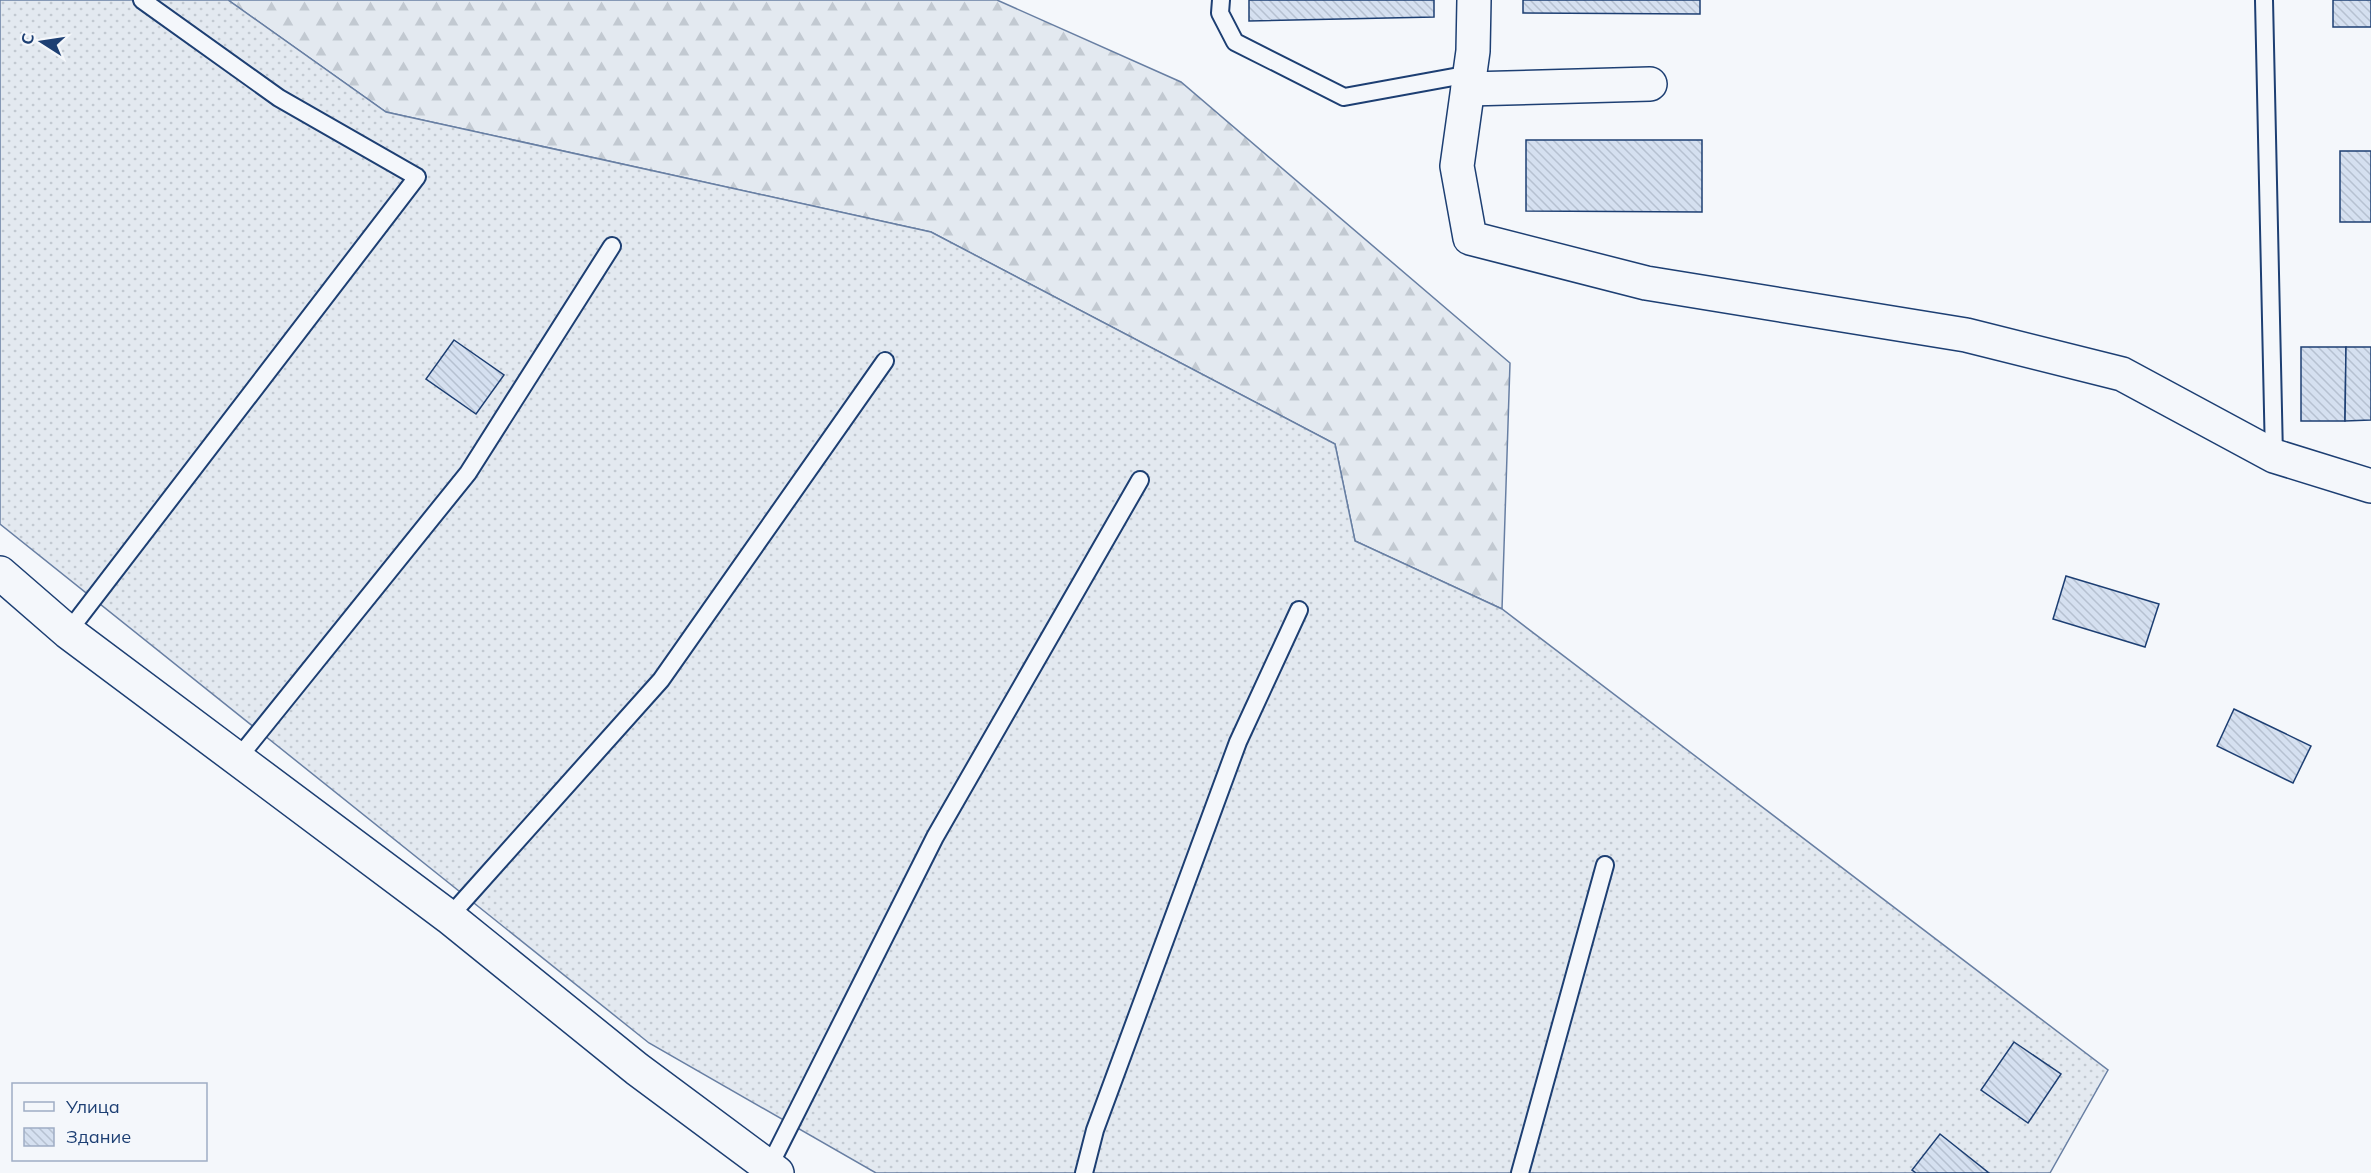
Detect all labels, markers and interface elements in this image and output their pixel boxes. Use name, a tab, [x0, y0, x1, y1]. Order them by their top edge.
north arrow	[12, 12, 72, 72]
text: С	[16, 31, 38, 46]
legend	[12, 1083, 207, 1161]
text: Улица	[65, 1095, 120, 1118]
text: Здание	[66, 1125, 131, 1148]

